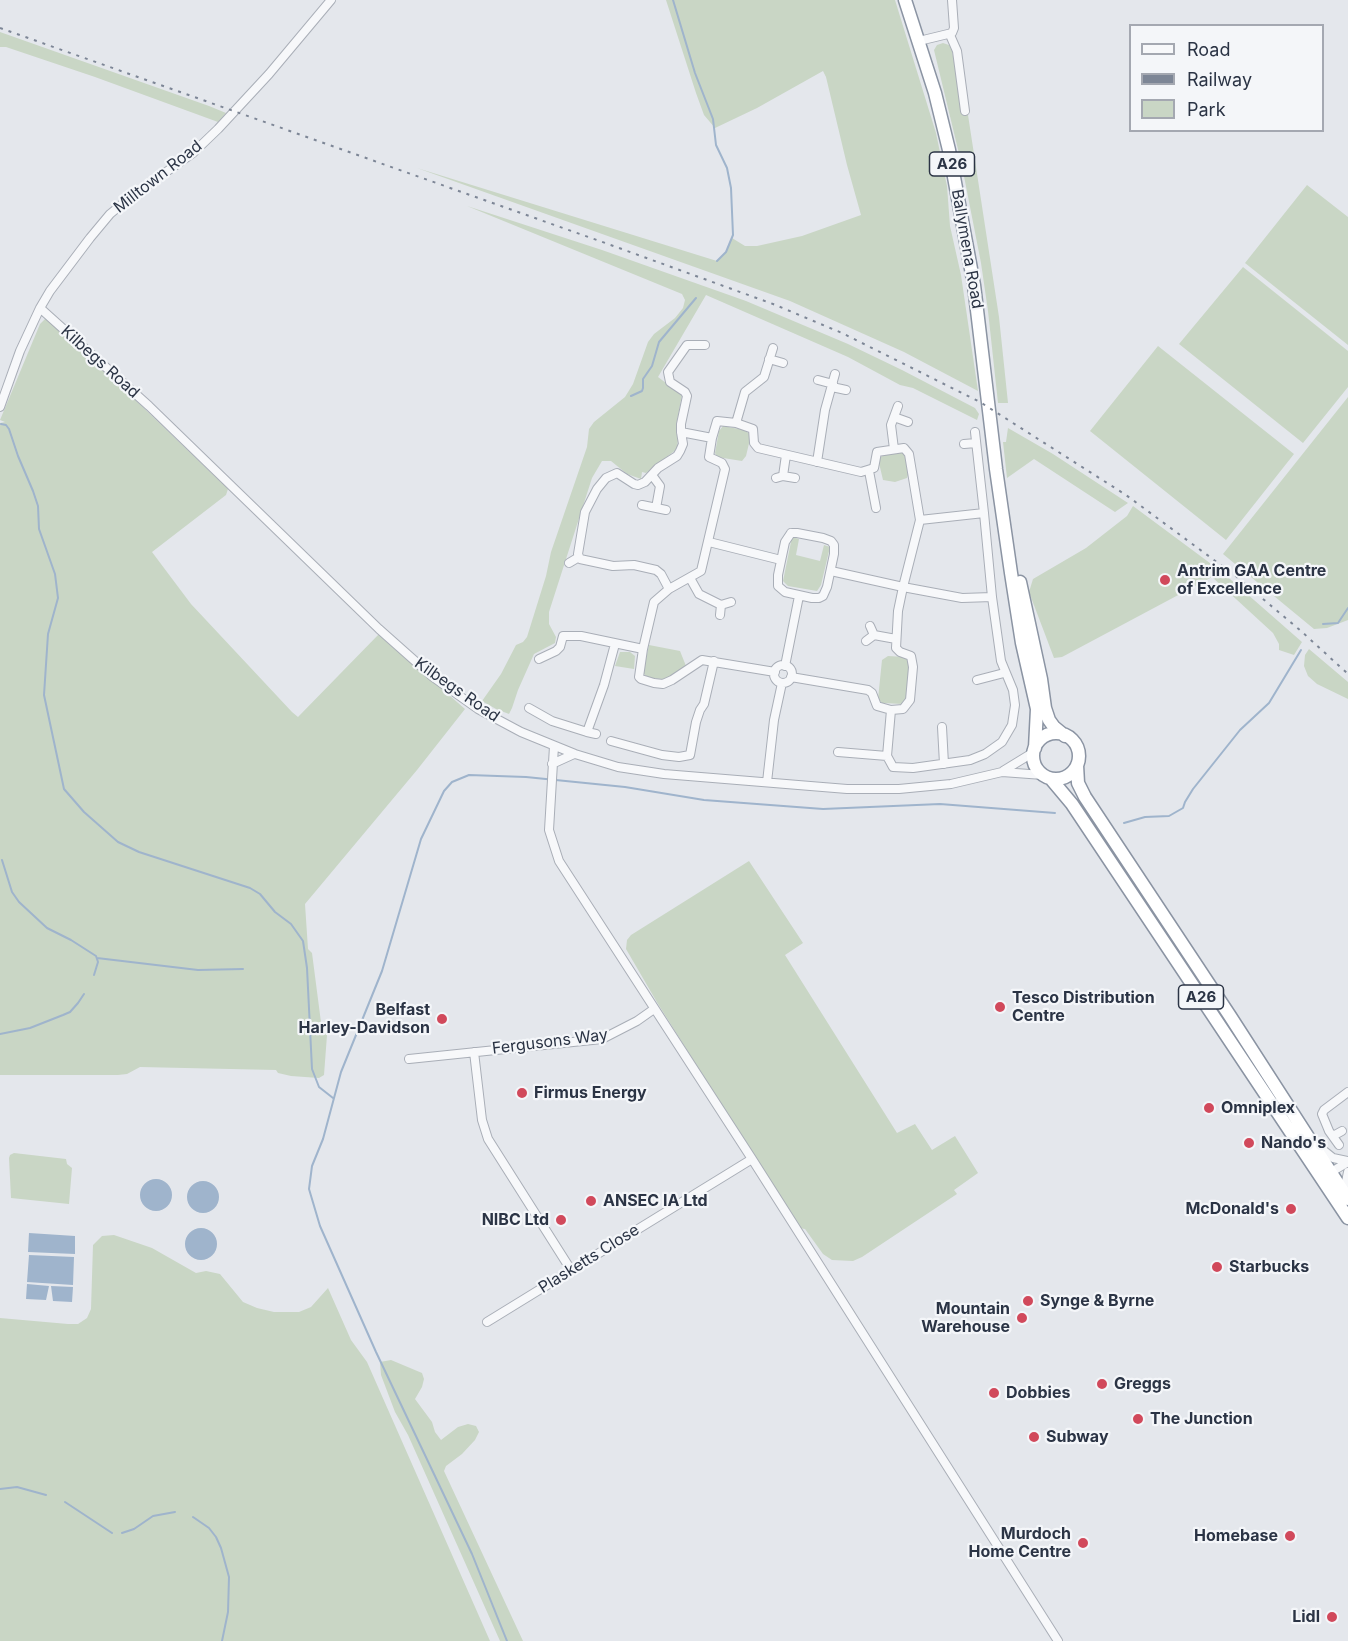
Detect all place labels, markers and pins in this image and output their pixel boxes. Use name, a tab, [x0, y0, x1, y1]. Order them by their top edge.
place label: Antrim GAA Centre of Excellence	[1177, 561, 1326, 599]
marker: Antrim GAA Centre of Excellence	[1158, 573, 1172, 587]
place label: Tesco Distribution Centre	[1012, 988, 1155, 1026]
place label: Belfast Harley-Davidson	[299, 1000, 430, 1038]
marker: Tesco Distribution Centre	[993, 1000, 1007, 1014]
marker: Belfast Harley-Davidson	[435, 1012, 449, 1026]
place label: Firmus Energy	[534, 1083, 647, 1103]
marker: Firmus Energy	[515, 1086, 529, 1100]
place label: Omniplex	[1221, 1098, 1295, 1118]
marker: Omniplex	[1202, 1101, 1216, 1115]
place label: Nando's	[1261, 1133, 1326, 1153]
marker: Nando's	[1242, 1136, 1256, 1150]
place label: ANSEC IA Ltd	[603, 1191, 708, 1211]
marker: ANSEC IA Ltd	[584, 1194, 598, 1208]
place label: McDonald's	[1185, 1199, 1279, 1219]
marker: McDonald's	[1284, 1202, 1298, 1216]
place label: NIBC Ltd	[482, 1210, 549, 1230]
marker: NIBC Ltd	[554, 1213, 568, 1227]
place label: Starbucks	[1229, 1257, 1309, 1277]
marker: Starbucks	[1210, 1260, 1224, 1274]
place label: Synge & Byrne	[1040, 1291, 1154, 1311]
marker: Synge & Byrne	[1021, 1294, 1035, 1308]
place label: Mountain Warehouse	[921, 1299, 1010, 1337]
marker: Mountain Warehouse	[1015, 1311, 1029, 1325]
place label: Greggs	[1114, 1374, 1171, 1394]
marker: Greggs	[1095, 1377, 1109, 1391]
place label: Dobbies	[1006, 1383, 1070, 1403]
marker: Dobbies	[987, 1386, 1001, 1400]
place label: The Junction	[1150, 1409, 1253, 1429]
marker: The Junction	[1131, 1412, 1145, 1426]
place label: Subway	[1046, 1427, 1109, 1447]
marker: Subway	[1027, 1430, 1041, 1444]
place label: Murdoch Home Centre	[968, 1524, 1071, 1562]
place label: Homebase	[1194, 1526, 1278, 1546]
marker: Homebase	[1283, 1529, 1297, 1543]
marker: Murdoch Home Centre	[1076, 1536, 1090, 1550]
place label: Lidl	[1292, 1607, 1320, 1627]
marker: Lidl	[1325, 1610, 1339, 1624]

